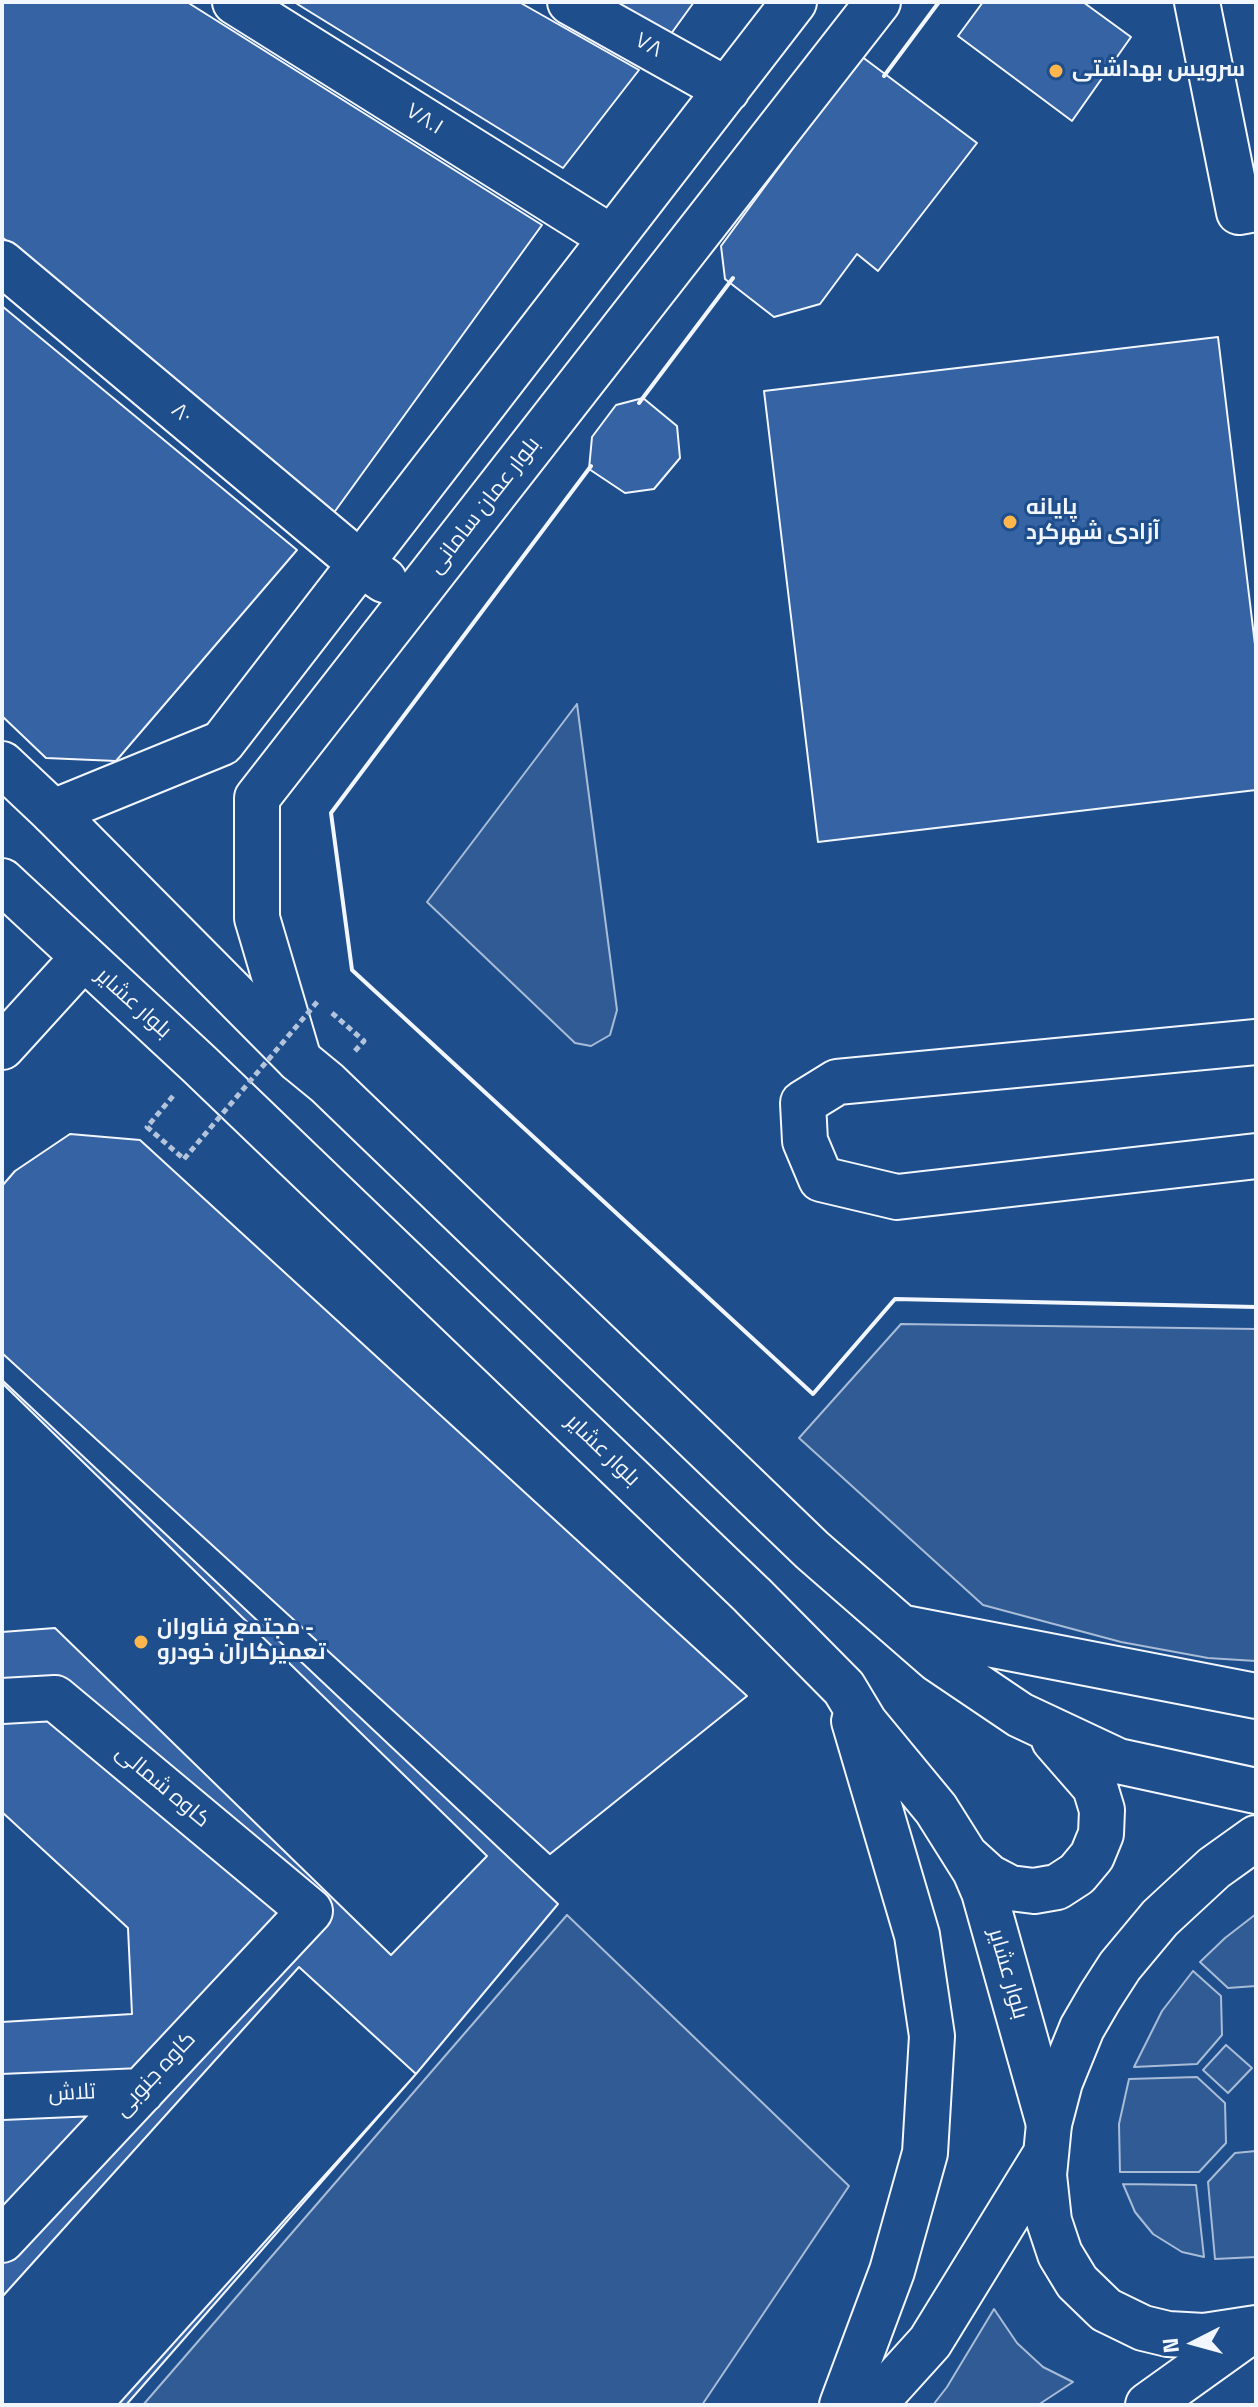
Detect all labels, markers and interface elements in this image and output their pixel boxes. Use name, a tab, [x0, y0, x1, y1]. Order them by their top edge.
street label: ۷۸	[630, 28, 666, 64]
place label: سرویس بهداشتی	[1072, 58, 1245, 84]
marker: سرویس بهداشتی	[1047, 62, 1065, 80]
street label: ۷۸.۱	[400, 98, 448, 142]
street label: ۸۰	[165, 398, 197, 430]
street label: بلوار عمان سامانی	[423, 432, 547, 580]
place label: پایانه آزادی شهرکرد	[1026, 496, 1160, 548]
marker: پایانه آزادی شهرکرد	[1001, 513, 1019, 531]
street label: بلوار عشایر	[90, 963, 176, 1045]
street label: بلوار عشایر	[559, 1409, 645, 1493]
place label: مجتمع فناوران - تعمیرکاران خودرو	[157, 1616, 326, 1668]
marker: مجتمع فناوران - تعمیرکاران خودرو	[132, 1633, 150, 1651]
street label: کاوه شمالی	[109, 1740, 215, 1834]
street label: بلوار عشایر	[982, 1926, 1032, 2022]
street label: کاوه جنوبی	[110, 2027, 202, 2123]
street label: تلاش	[48, 2080, 96, 2108]
north arrow	[1154, 2303, 1234, 2383]
text: N	[1152, 2336, 1188, 2355]

